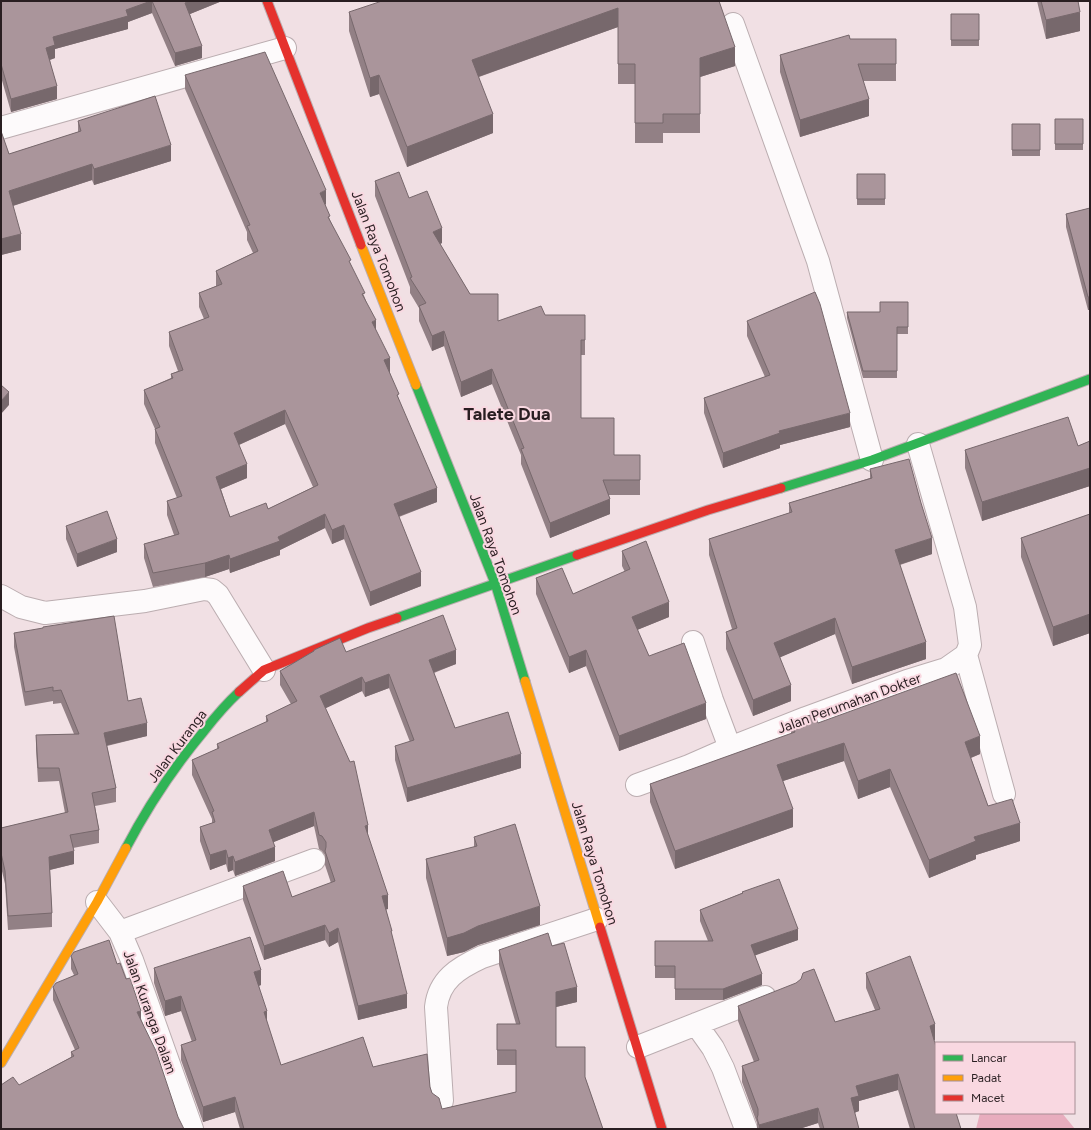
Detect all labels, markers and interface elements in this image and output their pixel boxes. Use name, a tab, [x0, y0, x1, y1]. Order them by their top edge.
street label: Jalan Raya Tomohon	[348, 188, 410, 314]
district label: Talete Dua	[463, 403, 551, 425]
street label: Jalan Raya Tomohon	[466, 491, 526, 617]
street label: Jalan Perumahan Dokter	[775, 669, 923, 737]
street label: Jalan Kuranga	[144, 706, 210, 786]
street label: Jalan Raya Tomohon	[568, 799, 621, 927]
street label: Jalan Kuranga Dalam	[119, 948, 180, 1076]
legend	[935, 1042, 1075, 1114]
text: Lancar	[971, 1051, 1007, 1065]
text: Padat	[971, 1071, 1002, 1085]
text: Macet	[971, 1091, 1005, 1105]

